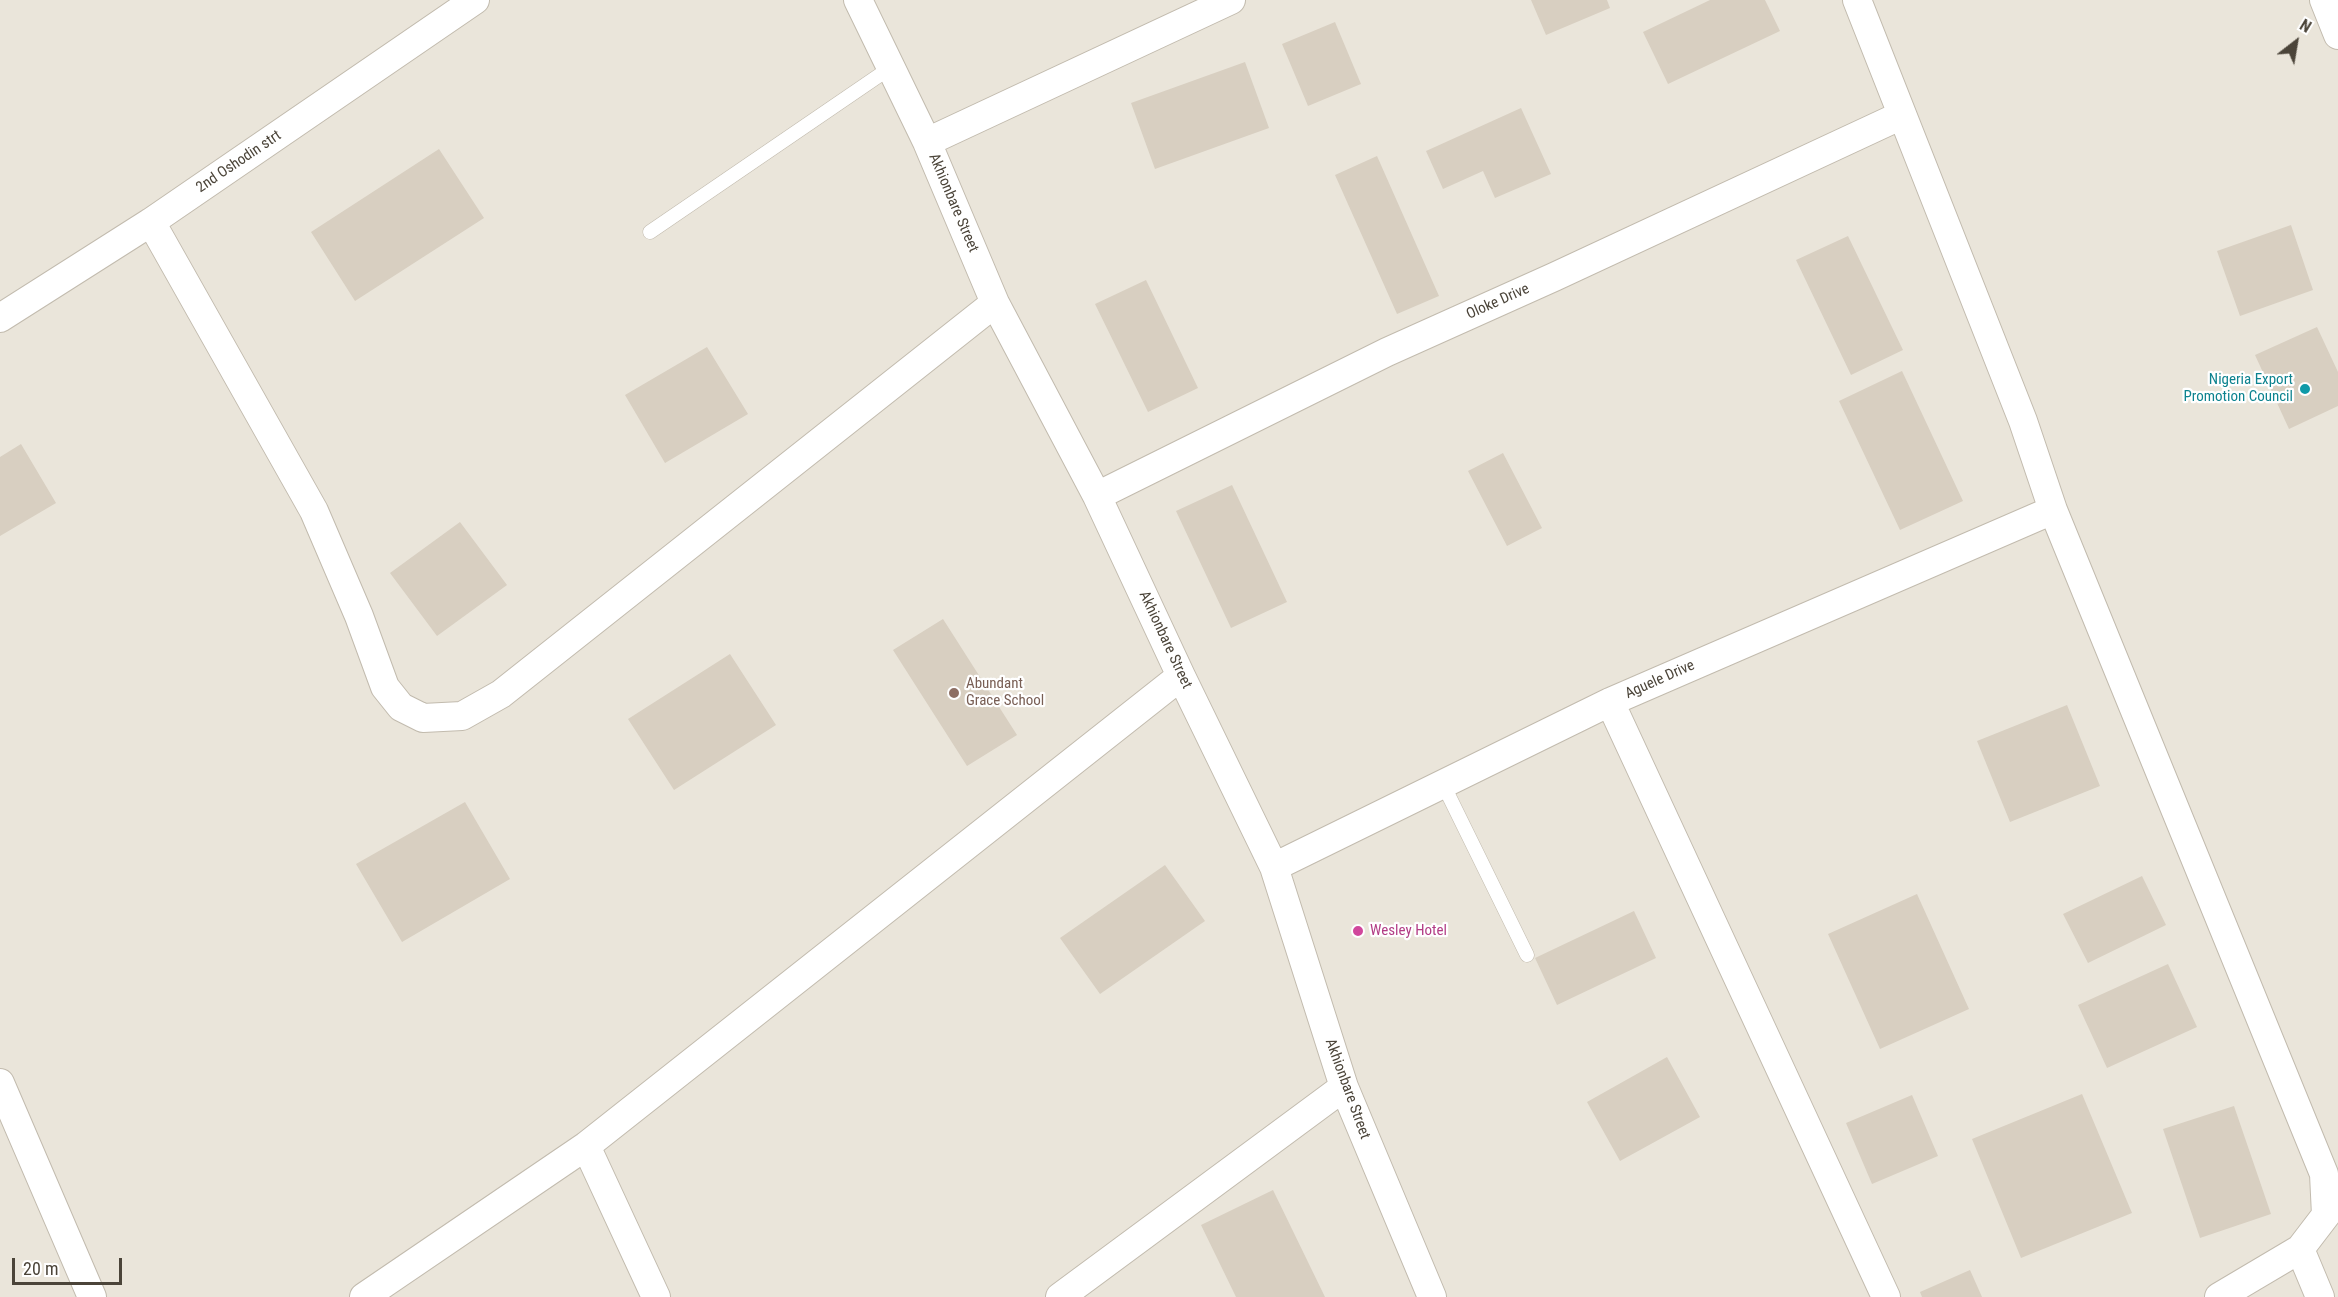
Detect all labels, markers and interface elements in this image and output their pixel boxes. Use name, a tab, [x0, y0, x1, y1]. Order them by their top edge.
north arrow	[2266, 12, 2326, 72]
text: N	[2296, 15, 2315, 37]
street label: 2nd Oshodin strt	[193, 127, 285, 197]
street label: Akhionbare Street	[924, 151, 982, 255]
street label: Oloke Drive	[1464, 280, 1532, 324]
place label: Nigeria Export Promotion Council	[2183, 371, 2293, 406]
marker: Nigeria Export Promotion Council	[2298, 382, 2312, 396]
street label: Akhionbare Street	[1135, 588, 1195, 692]
street label: Aguele Drive	[1622, 657, 1698, 703]
place label: Abundant Grace School	[966, 675, 1044, 710]
marker: Abundant Grace School	[947, 686, 961, 700]
place label: Wesley Hotel	[1370, 922, 1447, 940]
marker: Wesley Hotel	[1351, 924, 1365, 938]
street label: Akhionbare Street	[1320, 1036, 1374, 1142]
scale bar	[15, 1246, 124, 1284]
text: 20 m	[23, 1258, 58, 1279]

